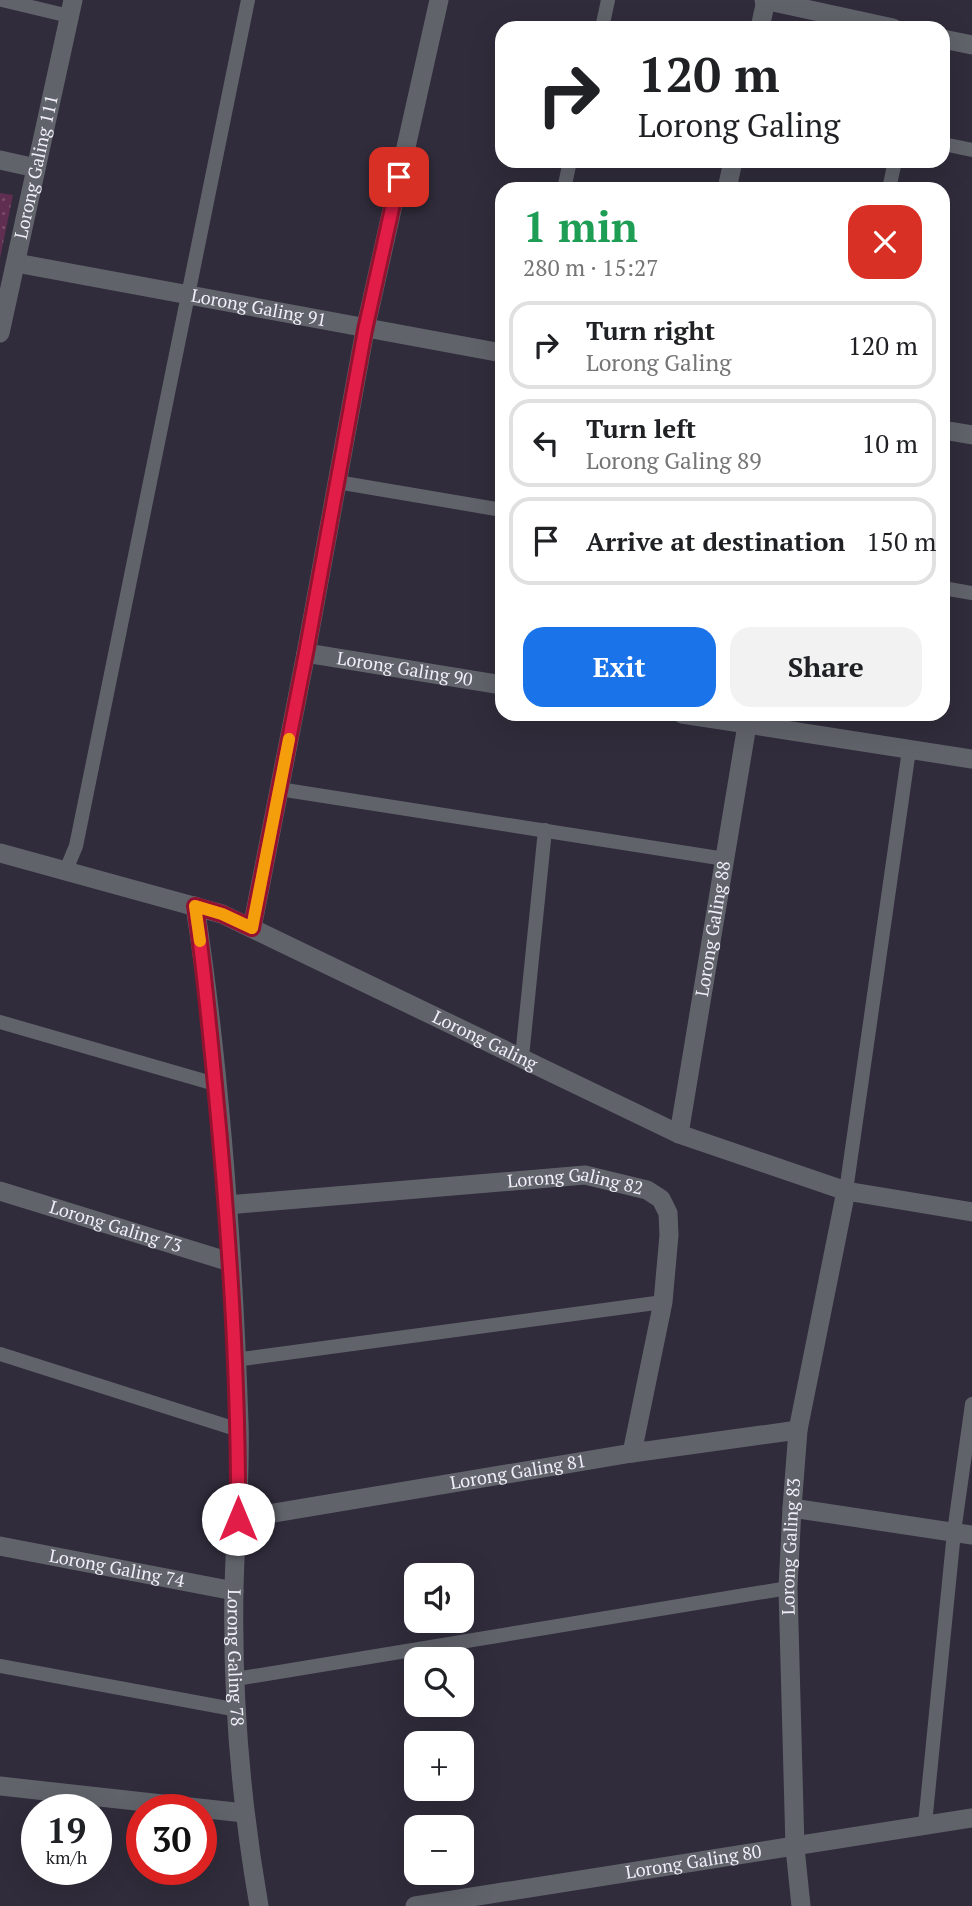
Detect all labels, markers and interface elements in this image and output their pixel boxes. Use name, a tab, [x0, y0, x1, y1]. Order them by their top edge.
text: 120 m	[638, 41, 780, 106]
icon: right	[523, 49, 614, 140]
street label: Lorong Galing 111	[8, 92, 63, 241]
text: Lorong Galing	[638, 104, 840, 146]
pin	[369, 147, 429, 207]
icon: arrive	[380, 158, 418, 196]
text: 1 min	[523, 198, 638, 254]
button: close	[848, 205, 922, 279]
text: 280 m · 15:27	[523, 252, 658, 283]
street label: Lorong Galing 91	[189, 283, 329, 331]
text: Turn right	[586, 313, 715, 347]
icon: right	[527, 326, 565, 364]
text: 120 m	[848, 328, 918, 362]
text: Lorong Galing	[586, 347, 731, 378]
text: Turn left	[586, 411, 696, 445]
icon: left	[527, 424, 565, 462]
text: 10 m	[862, 426, 918, 460]
text: Lorong Galing 89	[586, 445, 761, 476]
icon: arrive	[527, 522, 565, 560]
text: Arrive at destination	[586, 524, 845, 558]
text: 150 m	[866, 524, 937, 558]
button: Exit	[523, 627, 716, 707]
button: Share	[730, 627, 922, 707]
street label: Lorong Galing 90	[335, 645, 475, 691]
street label: Lorong Galing 88	[689, 859, 735, 998]
street label: Lorong Galing	[429, 1004, 542, 1075]
street label: Lorong Galing 82	[506, 1161, 646, 1200]
street label: Lorong Galing 73	[47, 1194, 185, 1257]
street label: Lorong Galing 81	[448, 1448, 588, 1494]
street label: Lorong Galing 83	[775, 1477, 805, 1615]
position arrow	[201, 1482, 275, 1556]
street label: Lorong Galing 74	[47, 1543, 187, 1592]
map controls	[404, 1563, 474, 1885]
button: sound	[404, 1563, 474, 1633]
street label: Lorong Galing 78	[223, 1589, 250, 1727]
button: search	[404, 1647, 474, 1717]
button: +	[404, 1731, 474, 1801]
speed limit sign: 30	[126, 1794, 217, 1885]
text: 19	[47, 1807, 86, 1853]
button: −	[404, 1815, 474, 1885]
street label: Lorong Galing 80	[624, 1838, 763, 1884]
text: km/h	[46, 1845, 87, 1869]

